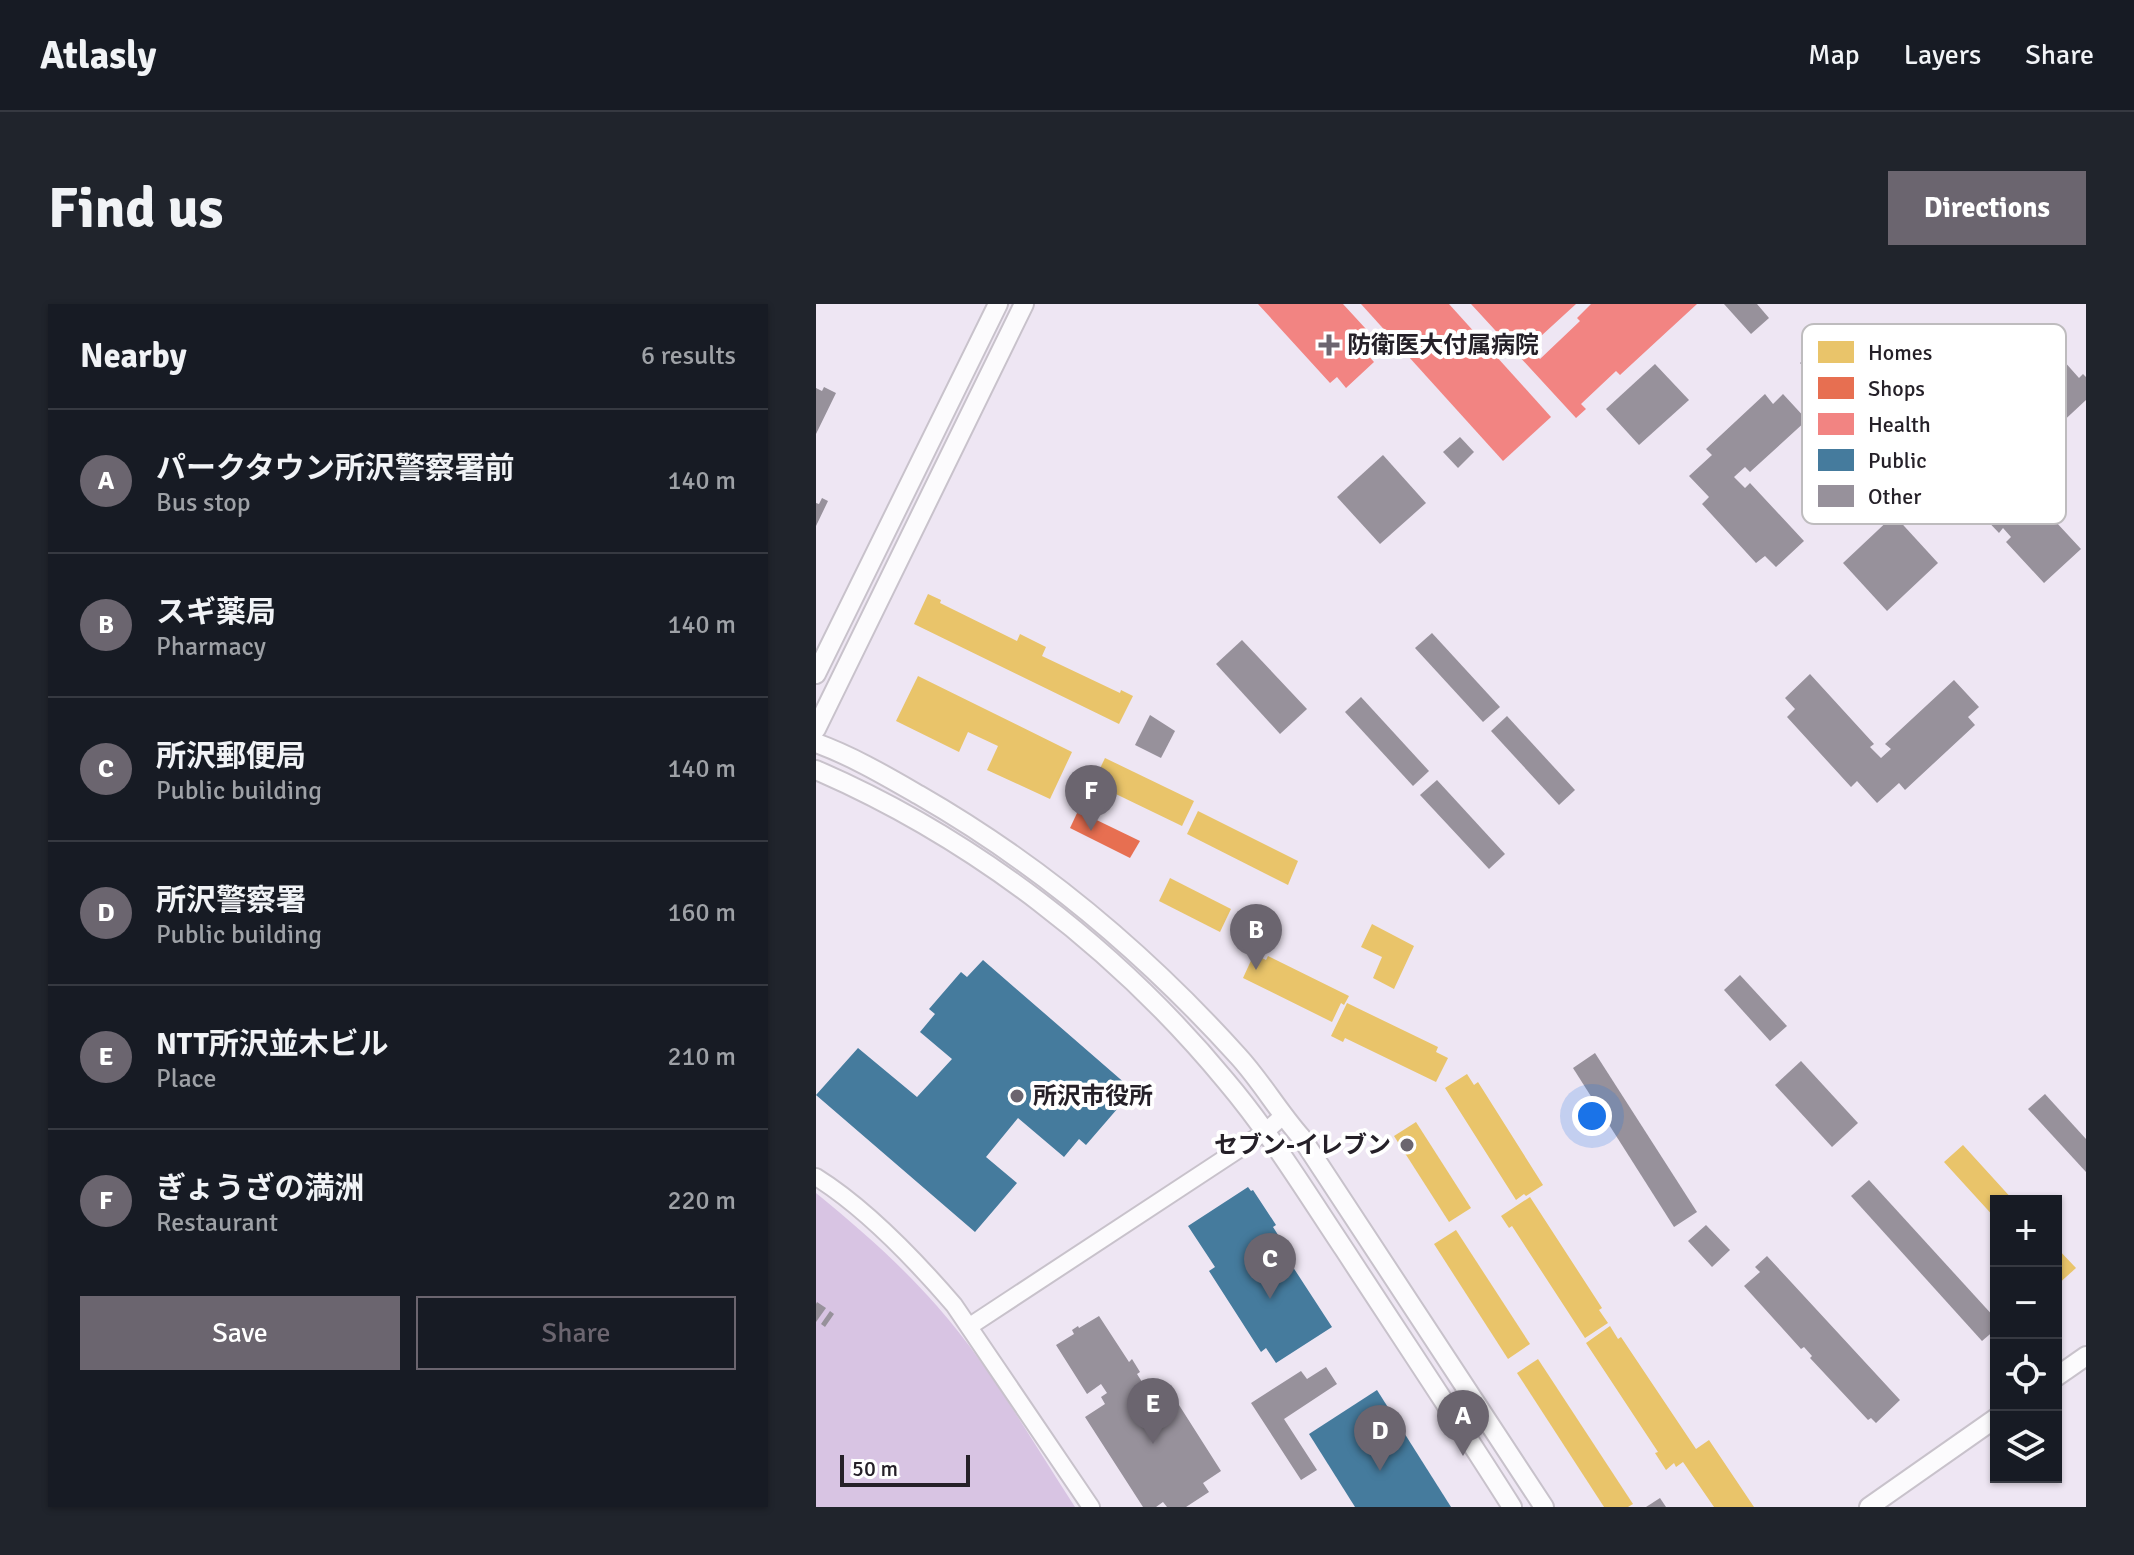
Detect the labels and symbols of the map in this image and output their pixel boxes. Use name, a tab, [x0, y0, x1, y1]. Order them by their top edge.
legend	[1802, 324, 2066, 524]
place label: 防衛医大付属病院	[1347, 330, 1539, 360]
marker: 防衛医大付属病院	[1318, 334, 1340, 356]
text: Homes	[1868, 339, 1932, 366]
text: Shops	[1868, 375, 1925, 402]
text: Health	[1868, 411, 1931, 438]
text: Public	[1868, 447, 1927, 474]
text: Other	[1868, 483, 1921, 510]
pin: F	[1065, 765, 1117, 831]
pin: B	[1230, 904, 1282, 970]
place label: 所沢市役所	[1033, 1081, 1153, 1111]
marker: 所沢市役所	[1008, 1087, 1026, 1105]
your location	[1572, 1096, 1612, 1136]
place label: セブン-イレブン	[1214, 1130, 1391, 1160]
marker: セブン-イレブン	[1398, 1136, 1416, 1154]
pin: C	[1244, 1233, 1296, 1299]
pin: E	[1127, 1378, 1179, 1444]
pin: A	[1437, 1390, 1489, 1456]
pin: D	[1354, 1405, 1406, 1471]
scale bar	[840, 1451, 970, 1487]

